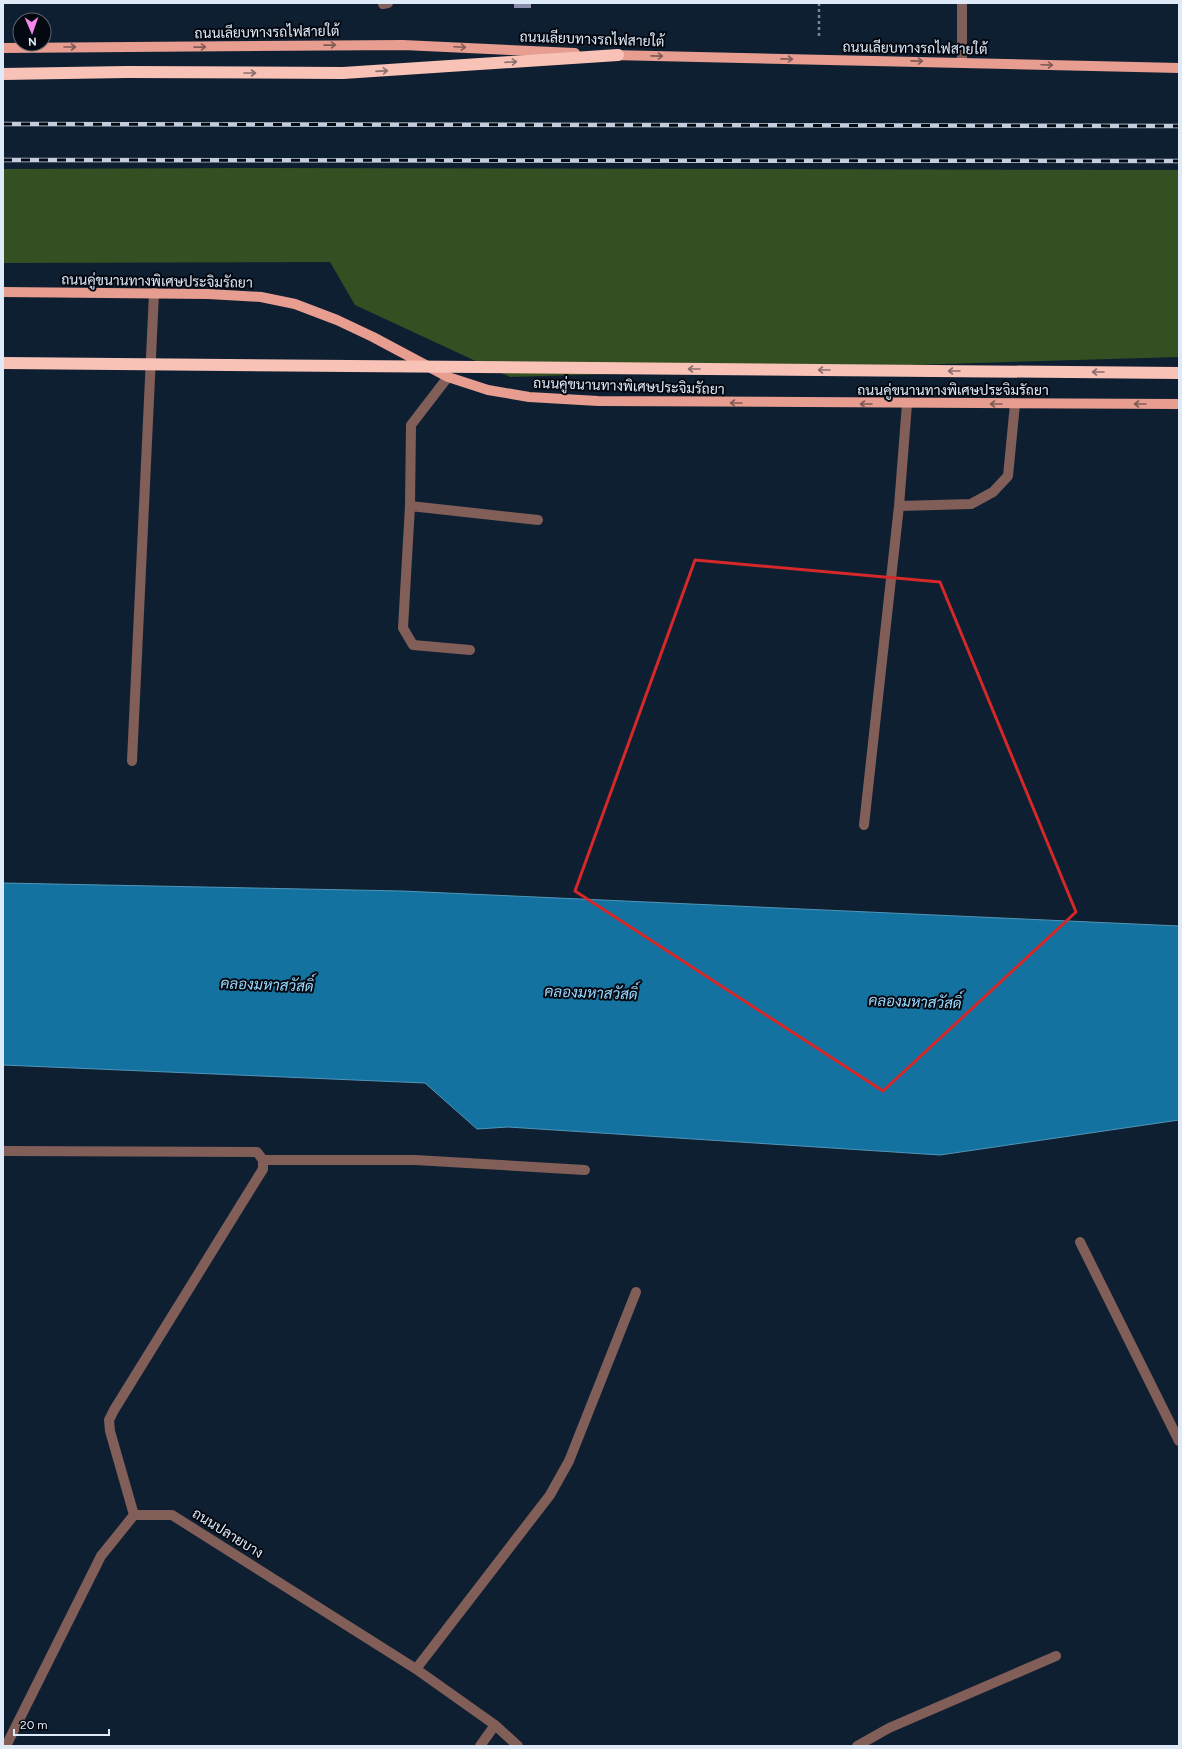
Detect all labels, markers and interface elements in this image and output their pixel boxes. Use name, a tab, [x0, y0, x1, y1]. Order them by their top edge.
north arrow	[12, 12, 52, 52]
street label: ถนนเลียบทางรถไฟสายใต้	[194, 22, 340, 42]
street label: ถนนเลียบทางรถไฟสายใต้	[519, 27, 666, 51]
text: N	[28, 35, 37, 48]
street label: ถนนเลียบทางรถไฟสายใต้	[842, 38, 988, 58]
one-way arrow	[323, 41, 336, 49]
one-way arrow	[63, 43, 76, 51]
one-way arrow	[193, 43, 206, 51]
one-way arrow	[453, 44, 466, 51]
one-way arrow	[650, 52, 663, 60]
one-way arrow	[780, 55, 793, 63]
one-way arrow	[910, 58, 923, 65]
one-way arrow	[504, 59, 517, 66]
one-way arrow	[1040, 61, 1053, 68]
one-way arrow	[375, 67, 388, 74]
one-way arrow	[243, 69, 256, 77]
street label: ถนนคู่ขนานทางพิเศษประจิมรัถยา	[61, 271, 253, 293]
one-way arrow	[688, 365, 701, 373]
one-way arrow	[818, 366, 831, 374]
one-way arrow	[948, 367, 961, 375]
one-way arrow	[1092, 368, 1105, 376]
street label: ถนนคู่ขนานทางพิเศษประจิมรัถยา	[533, 375, 725, 399]
street label: ถนนคู่ขนานทางพิเศษประจิมรัถยา	[857, 382, 1049, 400]
one-way arrow	[730, 399, 743, 406]
one-way arrow	[860, 400, 873, 407]
one-way arrow	[990, 400, 1003, 408]
one-way arrow	[1134, 400, 1147, 408]
water label: คลองมหาสวัสดิ์	[220, 968, 317, 996]
water label: คลองมหาสวัสดิ์	[544, 976, 641, 1004]
water label: คลองมหาสวัสดิ์	[868, 985, 965, 1013]
street label: ถนนปลายบาง	[189, 1505, 266, 1562]
scale bar	[14, 1711, 109, 1737]
text: 20 m	[20, 1718, 48, 1732]

